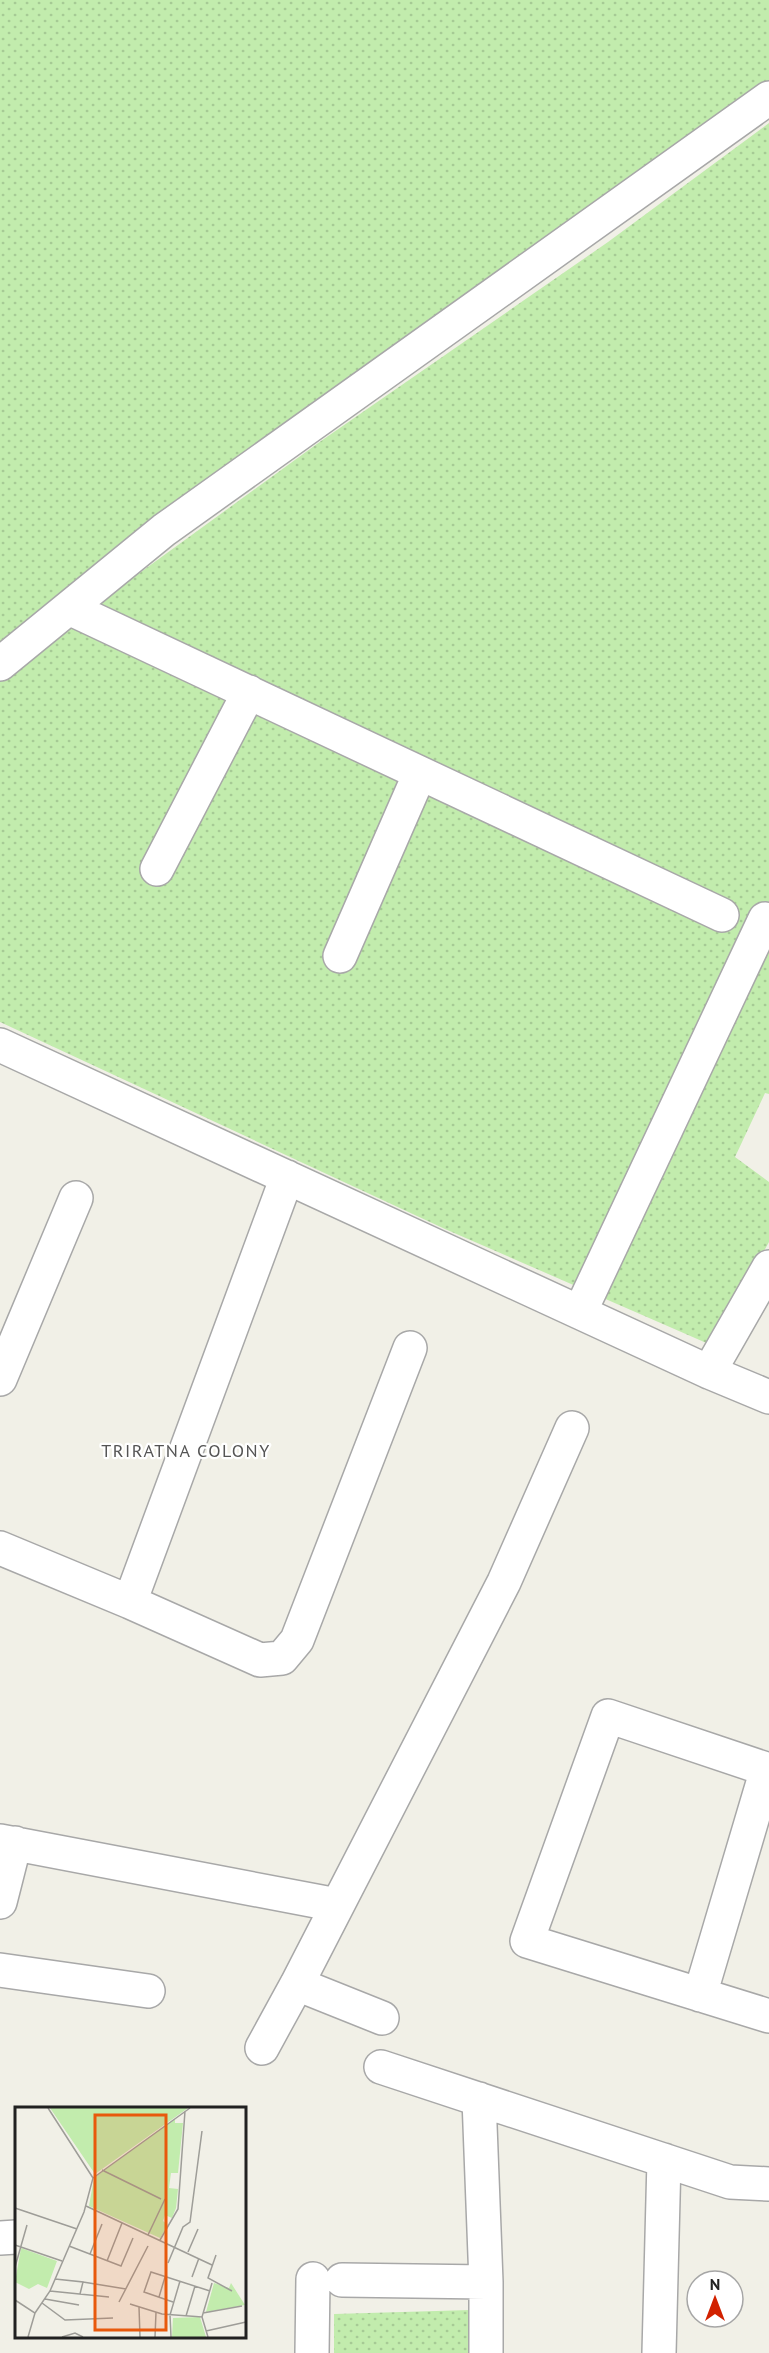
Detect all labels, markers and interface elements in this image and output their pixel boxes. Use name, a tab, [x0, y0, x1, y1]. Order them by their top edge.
district label: TRIRATNA COLONY	[101, 1439, 271, 1462]
inset map	[15, 2107, 246, 2338]
north arrow	[685, 2269, 745, 2329]
text: N	[710, 2274, 720, 2294]

